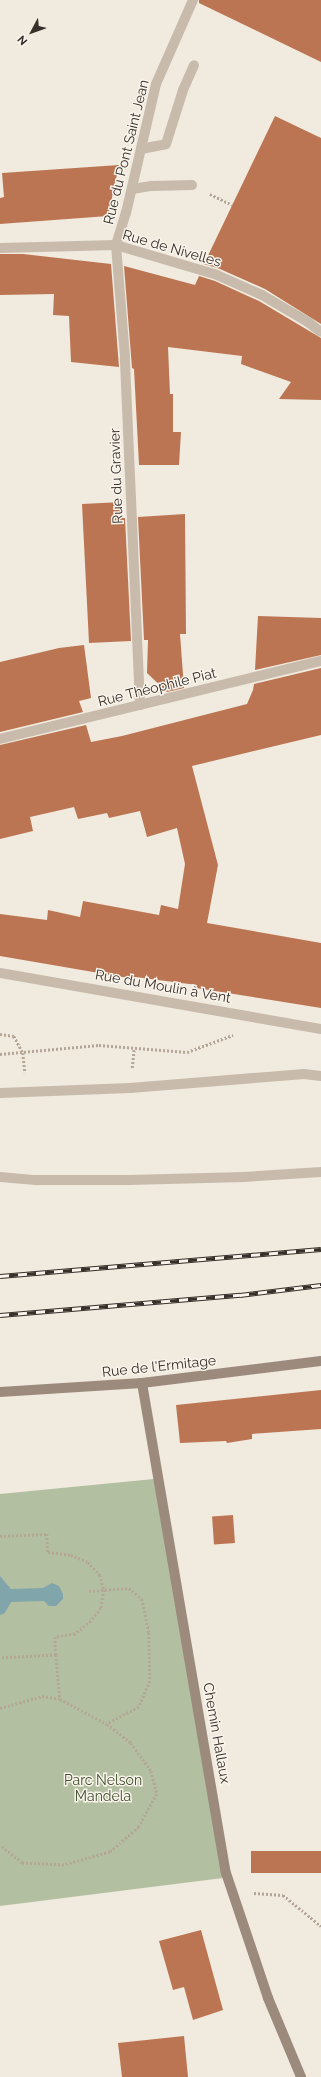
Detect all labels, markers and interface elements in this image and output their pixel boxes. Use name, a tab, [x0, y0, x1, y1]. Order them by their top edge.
north arrow	[12, 12, 52, 52]
text: N	[15, 33, 30, 48]
street label: Rue du Pont Saint Jean	[100, 78, 152, 226]
street label: Rue de Nivelles	[121, 226, 223, 270]
street label: Rue du Gravier	[106, 428, 126, 524]
street label: Rue Théophile Piat	[96, 664, 218, 710]
street label: Rue du Moulin à Vent	[94, 966, 232, 1006]
street label: Rue de l'Ermitage	[101, 1352, 217, 1380]
street label: Chemin Hallaux	[200, 1681, 234, 1785]
park label: Parc Nelson Mandela	[64, 1772, 142, 1804]

